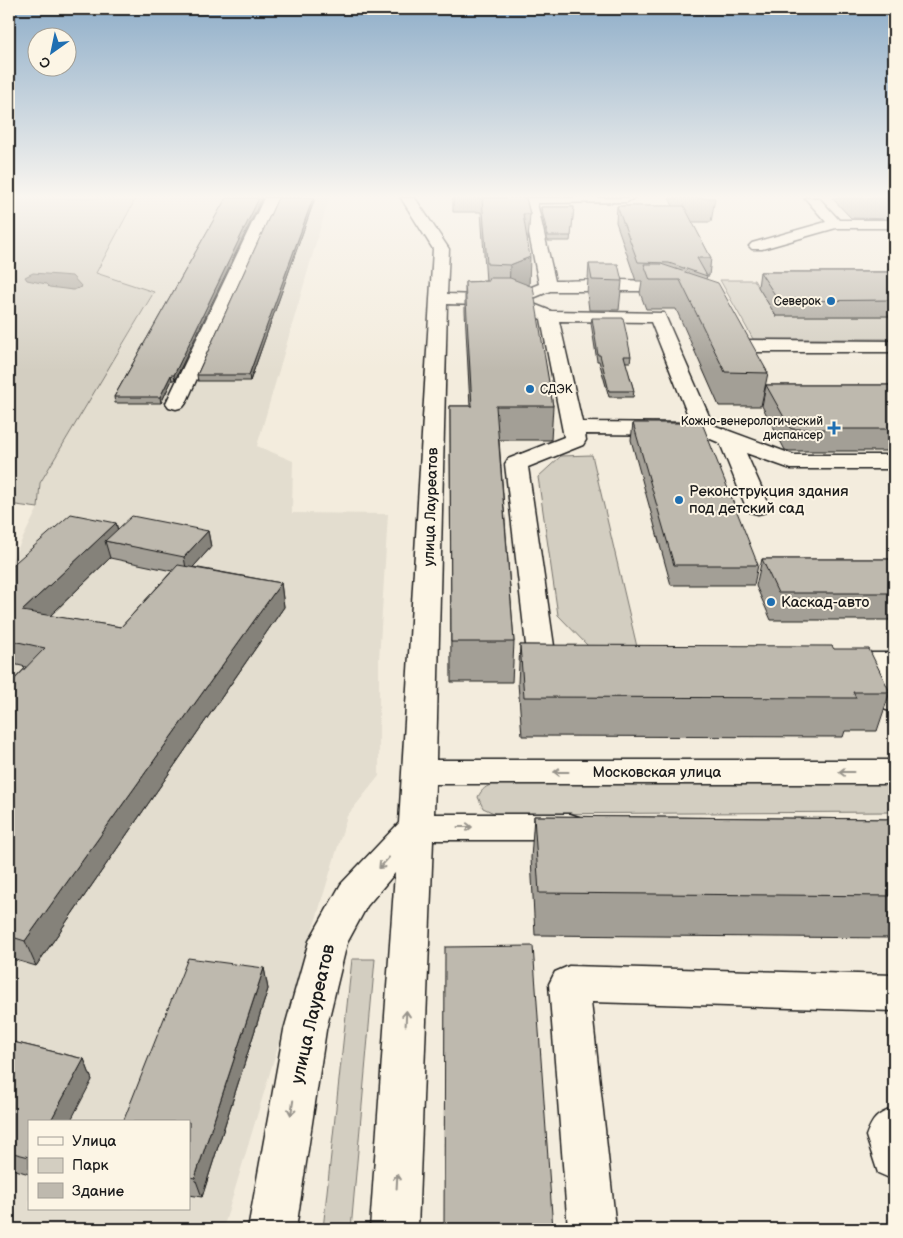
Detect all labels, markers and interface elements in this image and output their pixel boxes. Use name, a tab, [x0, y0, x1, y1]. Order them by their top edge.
north arrow	[28, 28, 78, 78]
text: С	[36, 53, 54, 72]
place label: Северок	[774, 294, 822, 309]
marker: Северок	[825, 295, 837, 307]
place label: СДЭК	[540, 382, 573, 397]
marker: СДЭК	[524, 383, 536, 395]
place label: Кожно-венерологический диспансер	[681, 414, 823, 443]
marker: Кожно-венерологический диспансер	[827, 421, 841, 435]
street label: улица Лауреатов	[419, 447, 443, 567]
place label: Реконструкция здания под детский сад	[689, 482, 849, 518]
marker: Реконструкция здания под детский сад	[673, 494, 685, 506]
place label: Каскад-авто	[781, 593, 869, 612]
marker: Каскад-авто	[765, 596, 777, 608]
street label: Московская улица	[593, 763, 722, 782]
one-way arrow	[553, 767, 569, 777]
one-way arrow	[838, 767, 854, 777]
one-way arrow	[456, 822, 473, 832]
one-way arrow	[378, 856, 390, 869]
street label: улица Лауреатов	[287, 942, 339, 1086]
one-way arrow	[401, 1011, 410, 1027]
one-way arrow	[287, 1100, 297, 1116]
legend	[28, 1120, 190, 1210]
text: Улица	[72, 1132, 117, 1151]
text: Парк	[72, 1156, 109, 1175]
one-way arrow	[393, 1173, 402, 1189]
text: Здание	[72, 1182, 124, 1201]

